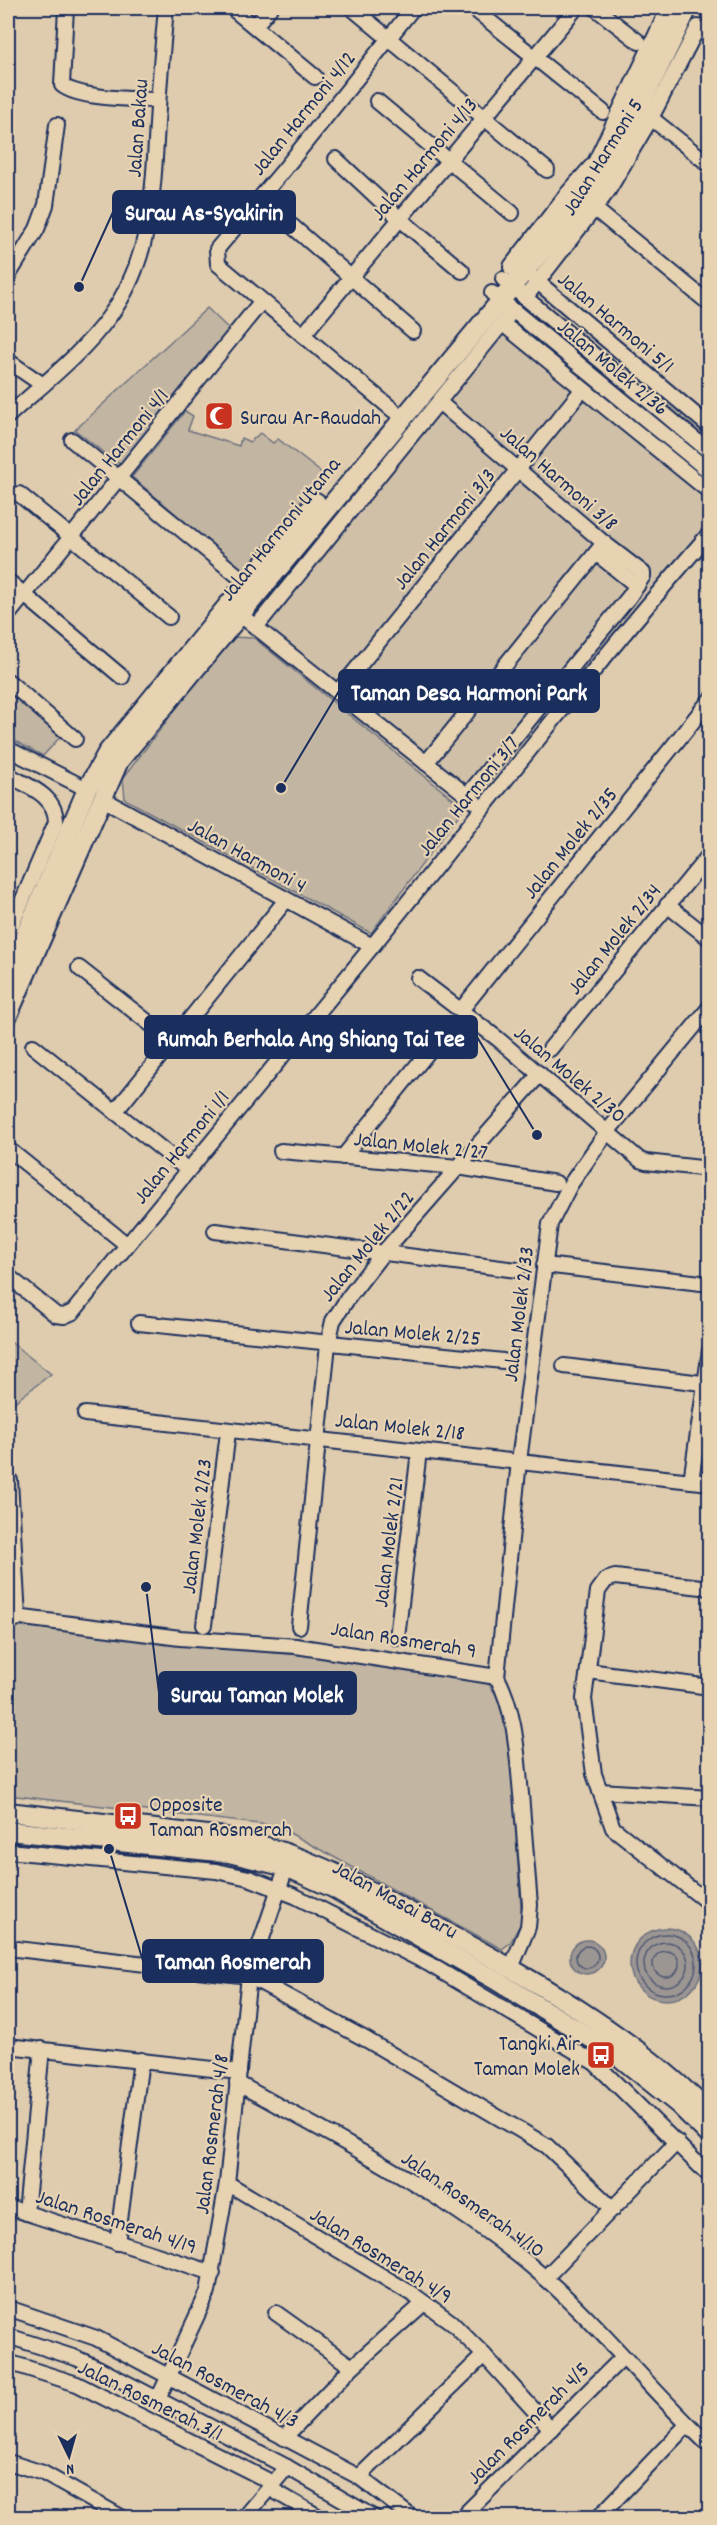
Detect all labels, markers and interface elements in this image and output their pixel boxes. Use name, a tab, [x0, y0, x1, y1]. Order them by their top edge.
street label: Jalan Harmoni 4/12	[245, 45, 365, 183]
street label: Jalan Bakau	[121, 78, 158, 179]
street label: Jalan Harmoni 4/13	[365, 92, 487, 229]
street label: Jalan Harmoni 5	[556, 93, 652, 223]
callout: Surau As-Syakirin	[113, 191, 295, 233]
text: Surau As-Syakirin	[125, 198, 283, 232]
street label: Jalan Harmoni 5/1	[550, 265, 680, 382]
street label: Jalan Molek 2/36	[549, 313, 674, 425]
street label: Jalan Harmoni 4/1	[64, 383, 178, 514]
mosque icon: Surau Ar-Raudah	[203, 400, 235, 432]
place label: Surau Ar-Raudah	[240, 404, 381, 435]
street label: Jalan Harmoni 3/8	[492, 419, 624, 540]
street label: Jalan Harmoni Utama	[214, 451, 350, 609]
street label: Jalan Harmoni 3/3	[387, 463, 505, 598]
callout: Taman Desa Harmoni Park	[339, 670, 599, 712]
text: Taman Desa Harmoni Park	[351, 678, 587, 712]
street label: Jalan Harmoni 3/7	[411, 730, 528, 864]
street label: Jalan Molek 2/35	[517, 781, 627, 907]
street label: Jalan Harmoni 4	[181, 811, 312, 903]
street label: Jalan Molek 2/34	[561, 878, 670, 1003]
callout: Rumah Berhala Ang Shiang Tai Tee	[145, 1016, 477, 1058]
street label: Jalan Molek 2/30	[506, 1019, 632, 1132]
text: Rumah Berhala Ang Shiang Tai Tee	[157, 1024, 465, 1058]
street label: Jalan Harmoni 1/1	[127, 1084, 238, 1212]
street label: Jalan Molek 2/27	[352, 1125, 489, 1170]
street label: Jalan Molek 2/22	[314, 1185, 424, 1310]
street label: Jalan Molek 2/33	[497, 1245, 544, 1384]
street label: Jalan Molek 2/25	[343, 1313, 482, 1356]
street label: Jalan Molek 2/18	[333, 1406, 466, 1451]
street label: Jalan Molek 2/23	[175, 1457, 222, 1596]
street label: Jalan Molek 2/21	[367, 1475, 414, 1609]
street label: Jalan Rosmerah 9	[328, 1615, 479, 1668]
callout: Surau Taman Molek	[159, 1672, 356, 1714]
text: Surau Taman Molek	[171, 1680, 344, 1714]
place label: Opposite Taman Rosmerah	[149, 1791, 292, 1847]
bus stop icon: Opposite Taman Rosmerah	[112, 1800, 144, 1832]
street label: Jalan Masai Baru	[326, 1854, 463, 1948]
callout: Taman Rosmerah	[143, 1940, 323, 1982]
text: Taman Rosmerah	[155, 1947, 311, 1981]
place label: Tangki Air Taman Molek	[474, 2030, 581, 2086]
bus stop icon: Tangki Air Taman Molek	[585, 2039, 617, 2071]
street label: Jalan Rosmerah 4/8	[188, 2052, 239, 2216]
street label: Jalan Rosmerah 4/10	[394, 2145, 550, 2267]
street label: Jalan Rosmerah 4/19	[31, 2183, 200, 2264]
street label: Jalan Rosmerah 4/9	[303, 2201, 457, 2313]
street label: Jalan Rosmerah 4/3	[145, 2334, 303, 2438]
street label: Jalan Rosmerah 3/1	[72, 2354, 227, 2451]
street label: Jalan Rosmerah 4/5	[461, 2356, 598, 2493]
north arrow	[39, 2426, 99, 2486]
text: N	[65, 2457, 75, 2480]

